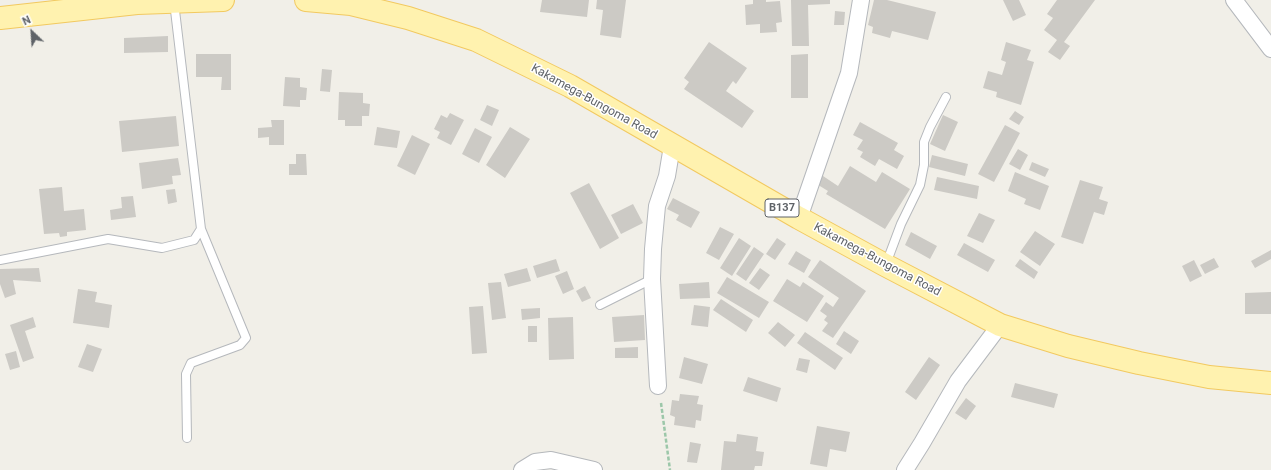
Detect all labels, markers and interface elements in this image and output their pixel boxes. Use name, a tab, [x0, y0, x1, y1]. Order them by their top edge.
north arrow	[12, 12, 52, 52]
text: N	[20, 13, 33, 28]
street label: Kakamega-Bungoma Road	[528, 61, 660, 143]
road number: B137	[765, 199, 799, 217]
street label: Kakamega-Bungoma Road	[811, 220, 943, 300]

